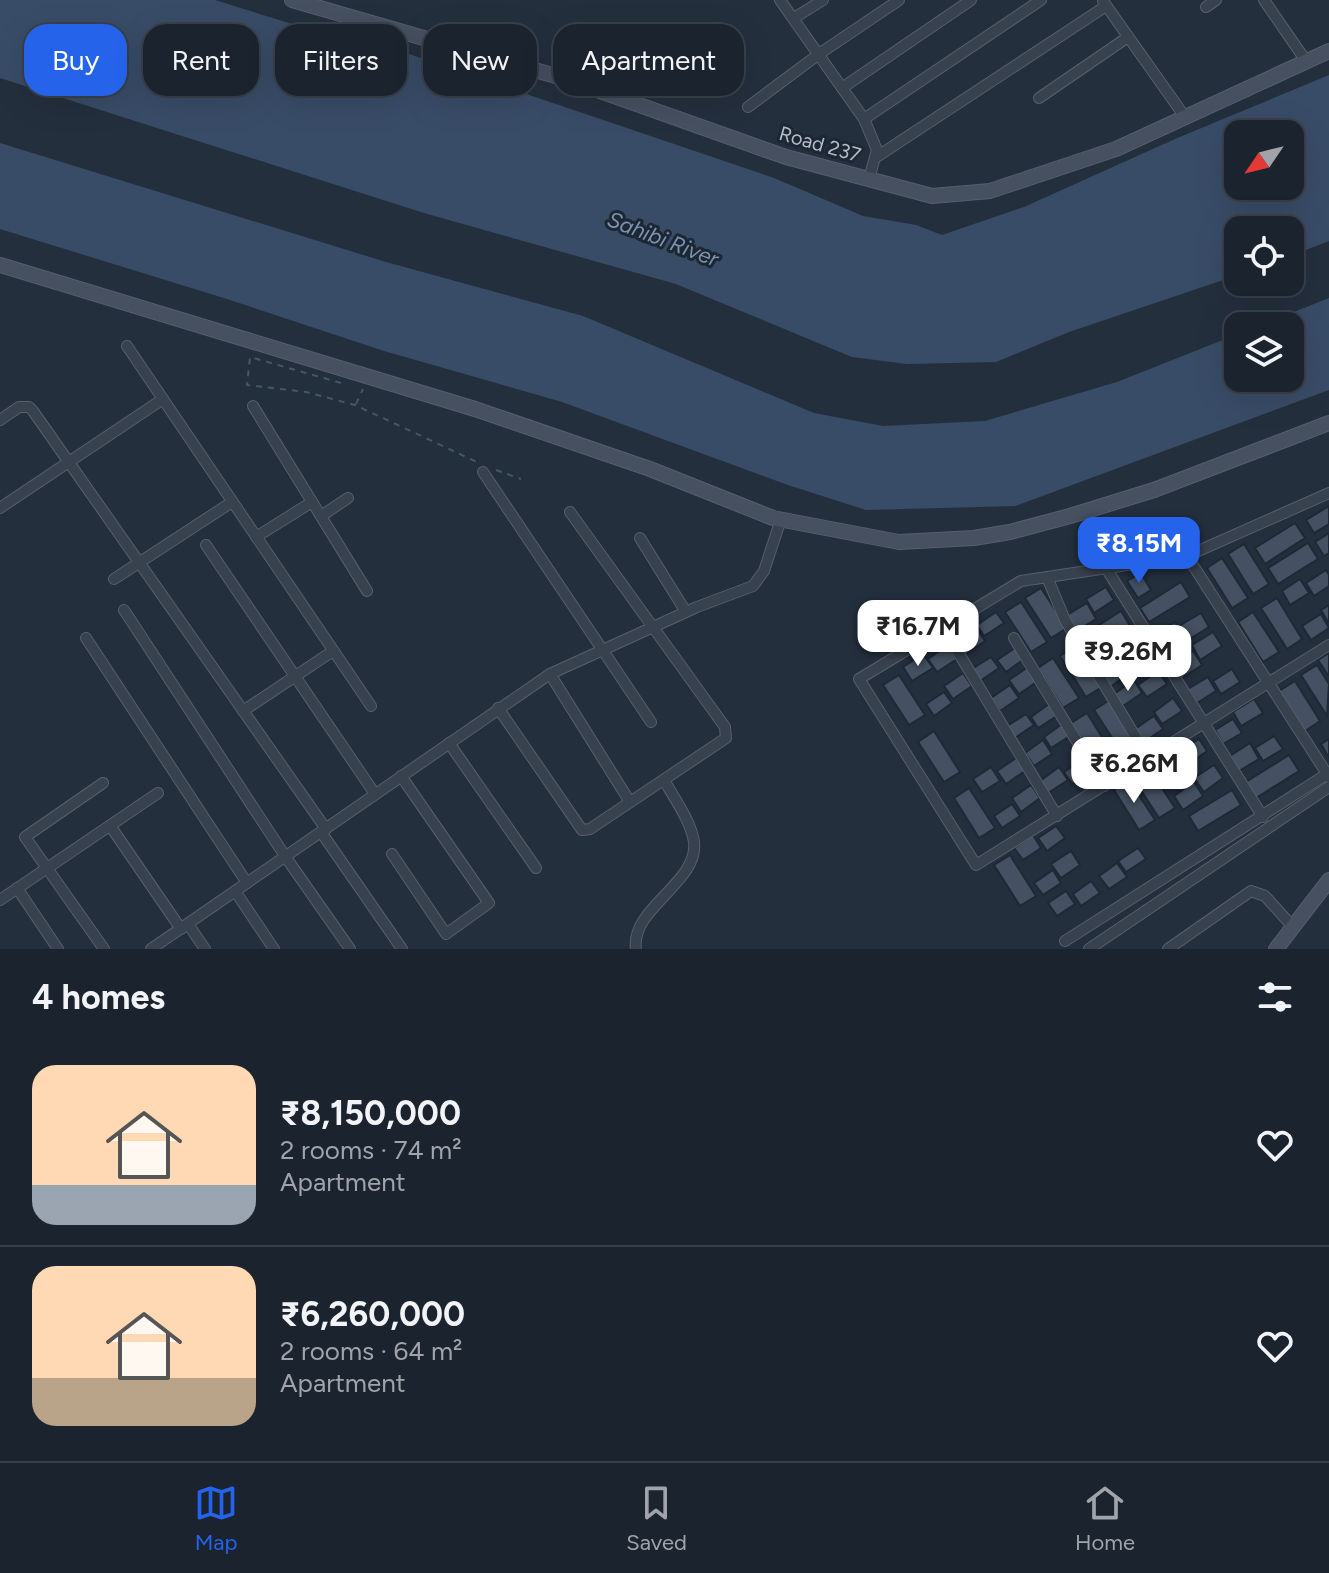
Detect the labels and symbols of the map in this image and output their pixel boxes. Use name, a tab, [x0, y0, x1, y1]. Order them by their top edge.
north arrow	[1224, 120, 1304, 200]
street label: Road 237	[776, 121, 864, 167]
water label: Sahibi River	[604, 205, 724, 273]
pin: ₹8.15M	[1074, 517, 1204, 585]
pin: ₹16.7M	[853, 600, 983, 668]
pin: ₹9.26M	[1063, 625, 1193, 693]
pin: ₹6.26M	[1069, 737, 1199, 805]

